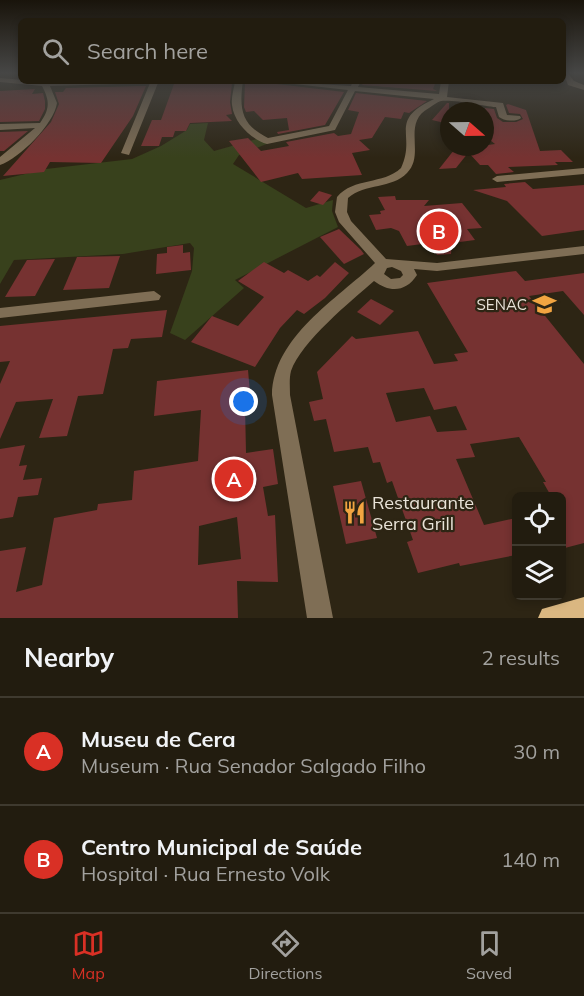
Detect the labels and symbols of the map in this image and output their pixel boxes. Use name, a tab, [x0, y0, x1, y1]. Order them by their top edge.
north arrow	[440, 102, 494, 156]
pin: B	[420, 208, 458, 254]
school or university icon: SENAC	[532, 291, 558, 317]
place label: SENAC	[477, 295, 527, 314]
your location	[229, 387, 258, 416]
pin: A	[214, 456, 254, 502]
place label: Restaurante Serra Grill	[372, 491, 474, 535]
restaurant icon: Restaurante Serra Grill	[341, 499, 367, 525]

